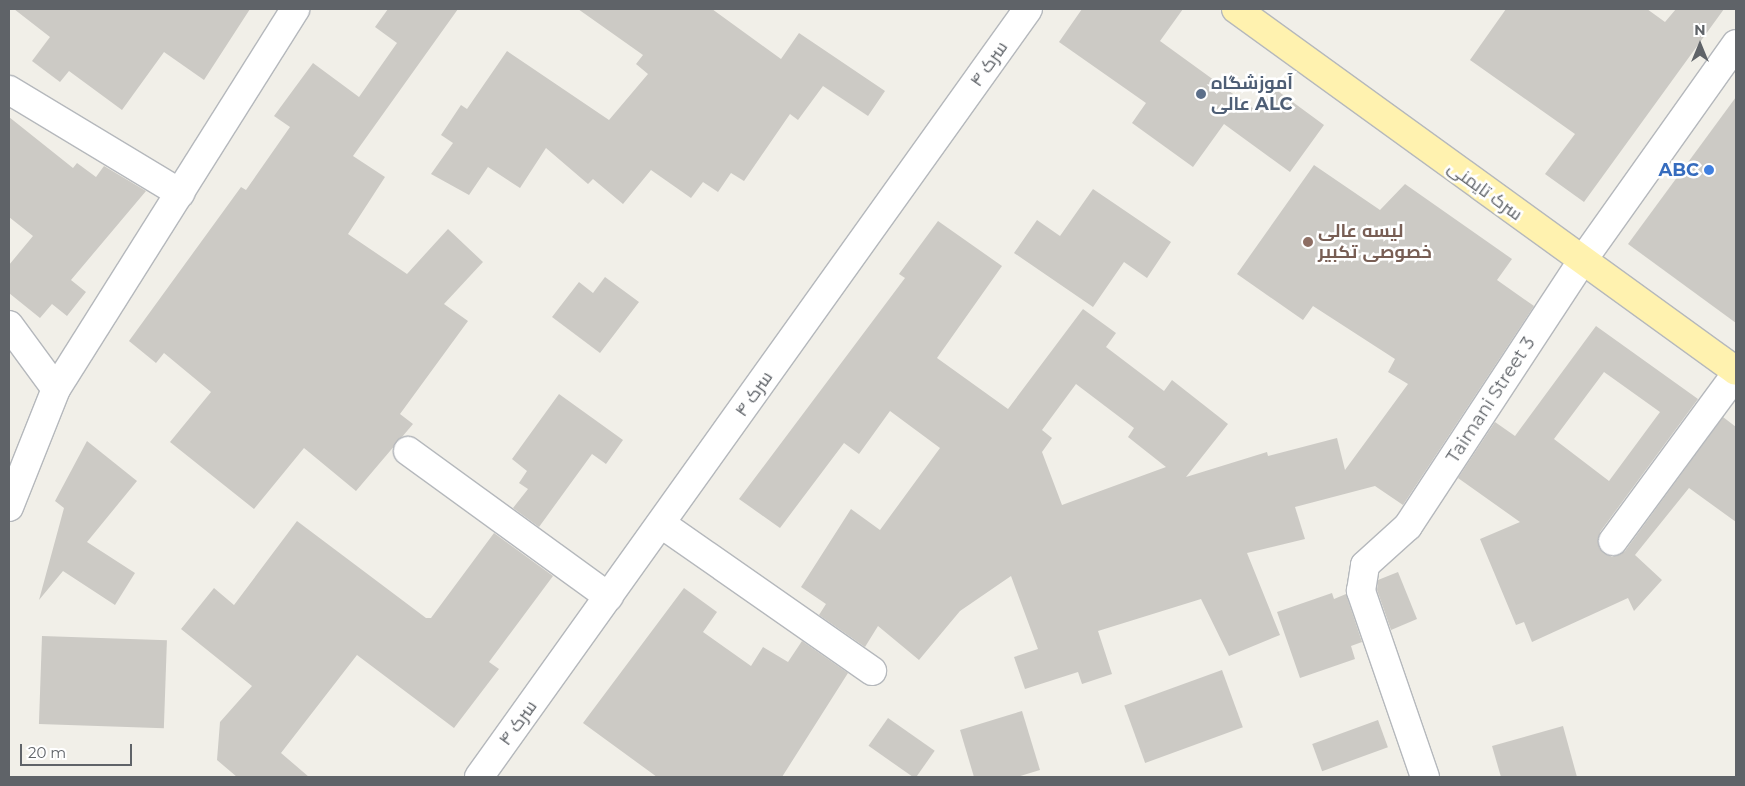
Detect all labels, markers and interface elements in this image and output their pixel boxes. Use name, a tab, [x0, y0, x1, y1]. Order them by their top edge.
north arrow	[1675, 20, 1725, 70]
text: N	[1694, 21, 1706, 39]
street label: سرک ۴	[966, 37, 1012, 91]
place label: آموزشگاه عالی ALC	[1211, 73, 1293, 116]
marker: آموزشگاه عالی ALC	[1195, 88, 1207, 100]
street label: سرک تایمنی	[1443, 157, 1527, 225]
place label: ABC	[1658, 159, 1699, 181]
marker: ABC	[1703, 164, 1715, 176]
place label: لیسه عالی خصوصی تکبیر	[1318, 221, 1432, 264]
marker: لیسه عالی خصوصی تکبیر	[1302, 236, 1314, 248]
street label: Taimani Street 3	[1442, 333, 1540, 467]
street label: سرک ۴	[731, 367, 777, 421]
street label: سرک ۴	[494, 696, 542, 750]
scale bar	[22, 734, 135, 766]
text: 20 m	[28, 743, 66, 762]

